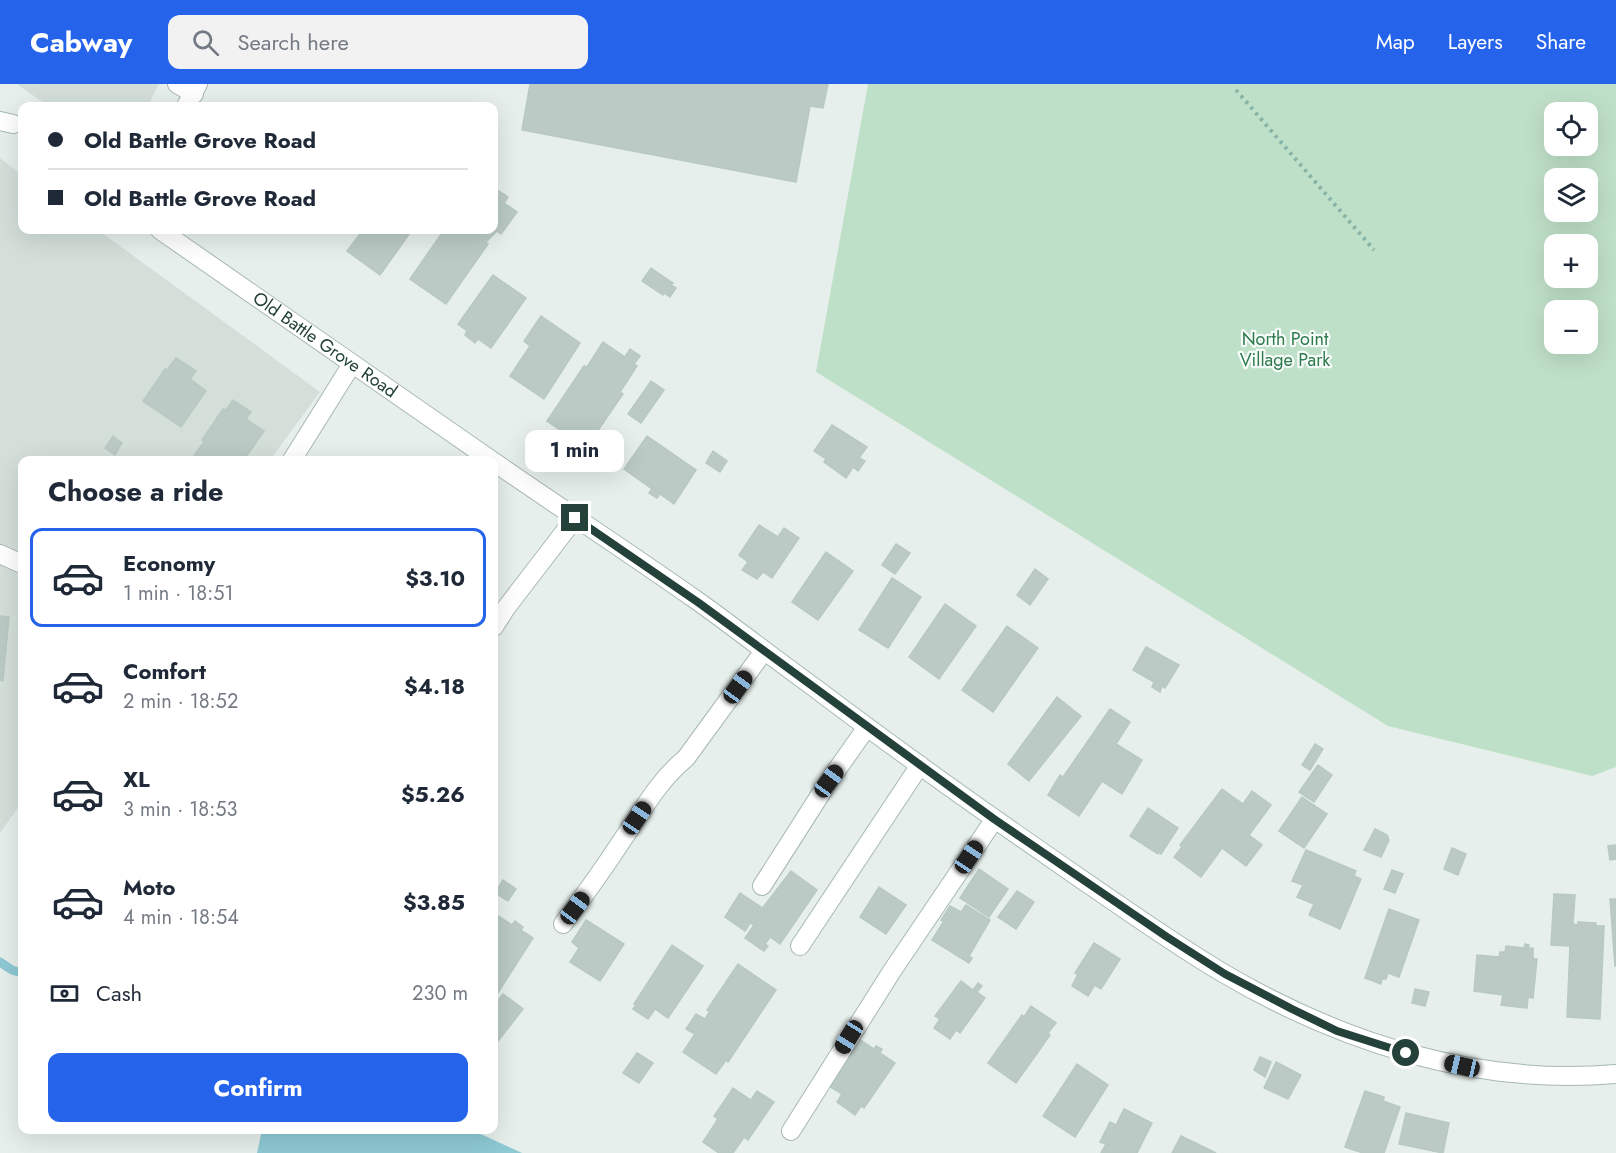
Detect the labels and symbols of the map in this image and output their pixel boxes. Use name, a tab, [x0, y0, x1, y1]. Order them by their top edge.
street label: Old Battle Grove Road	[247, 285, 403, 404]
park label: North Point Village Park	[1240, 326, 1330, 373]
callout: 1 min	[526, 431, 624, 473]
route end	[561, 504, 588, 531]
car	[720, 667, 756, 707]
car	[811, 761, 847, 801]
car	[619, 798, 655, 838]
car	[951, 837, 987, 877]
car	[557, 888, 593, 928]
car	[832, 1017, 866, 1057]
route start	[1392, 1039, 1419, 1066]
car	[1442, 1053, 1482, 1079]

